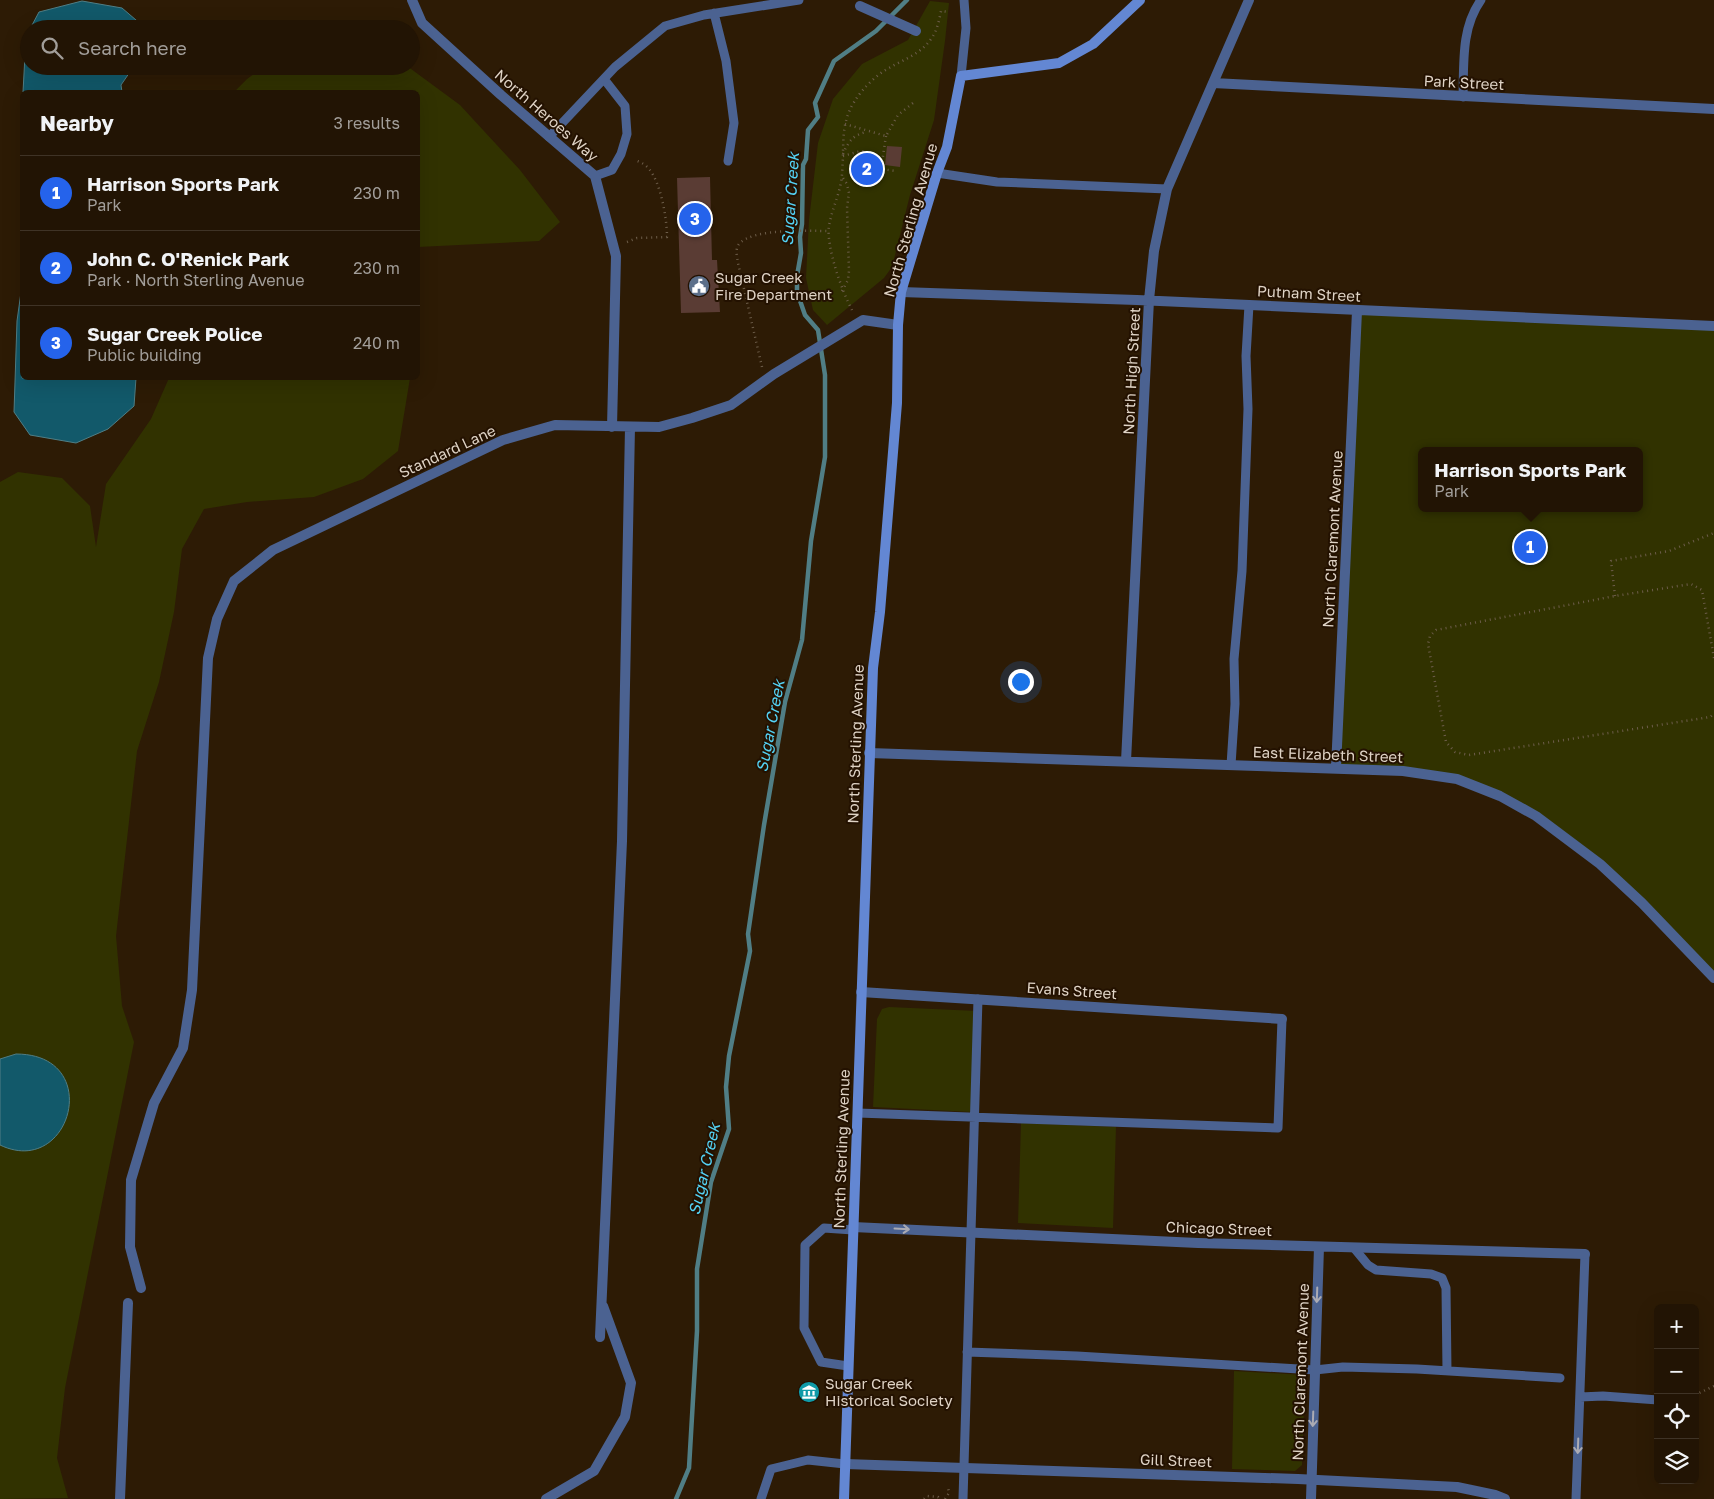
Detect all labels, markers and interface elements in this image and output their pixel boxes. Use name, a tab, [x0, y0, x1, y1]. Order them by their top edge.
search box	[20, 20, 420, 75]
icon: search	[38, 34, 66, 62]
text: Search here	[78, 36, 187, 59]
street label: North Heroes Way	[492, 65, 603, 165]
street label: Park Street	[1423, 71, 1505, 93]
text: Nearby	[40, 110, 114, 136]
text: 3 results	[333, 113, 400, 133]
street label: North Sterling Avenue	[879, 141, 941, 299]
water label: Sugar Creek	[777, 150, 803, 246]
pin: 2	[851, 150, 883, 188]
text: Harrison Sports Park	[87, 172, 279, 195]
text: 1	[52, 183, 60, 203]
text: 230 m	[353, 183, 400, 203]
text: Park	[87, 195, 122, 215]
pin: 3	[679, 200, 711, 238]
text: John C. O'Renick Park	[87, 247, 290, 270]
text: 2	[51, 258, 61, 278]
text: 230 m	[353, 258, 400, 278]
place label: Sugar Creek Fire Department	[715, 268, 832, 303]
text: Park · North Sterling Avenue	[87, 270, 304, 290]
public building icon: Sugar Creek Fire Department	[687, 274, 711, 298]
street label: Putnam Street	[1257, 281, 1361, 305]
street label: North High Street	[1119, 307, 1143, 435]
text: Sugar Creek Police	[87, 322, 262, 345]
text: 3	[51, 333, 61, 353]
text: 240 m	[353, 333, 400, 353]
text: Public building	[87, 345, 202, 365]
street label: Standard Lane	[396, 421, 498, 481]
popup	[1418, 447, 1643, 512]
street label: North Claremont Avenue	[1318, 450, 1346, 628]
text: Harrison Sports Park	[1434, 458, 1627, 481]
text: Park	[1434, 481, 1469, 501]
pin: 1	[1514, 528, 1546, 566]
street label: North Sterling Avenue	[843, 664, 867, 824]
your location	[1008, 669, 1034, 695]
water label: Sugar Creek	[751, 676, 789, 774]
street label: East Elizabeth Street	[1252, 742, 1404, 766]
street label: Evans Street	[1026, 978, 1118, 1002]
street label: North Sterling Avenue	[829, 1069, 853, 1229]
water label: Sugar Creek	[684, 1119, 725, 1217]
street label: Chicago Street	[1165, 1217, 1273, 1239]
one-way arrow	[894, 1225, 910, 1234]
street label: North Claremont Avenue	[1288, 1283, 1312, 1461]
one-way arrow	[1312, 1287, 1322, 1303]
map controls	[1654, 1304, 1699, 1484]
button: +	[1654, 1304, 1699, 1349]
button: −	[1654, 1349, 1699, 1394]
place label: Sugar Creek Historical Society	[825, 1374, 953, 1409]
museum icon: Sugar Creek Historical Society	[797, 1380, 821, 1404]
button: locate	[1654, 1394, 1699, 1439]
one-way arrow	[1309, 1411, 1318, 1427]
one-way arrow	[1573, 1438, 1583, 1454]
button: layers	[1654, 1439, 1699, 1484]
street label: Gill Street	[1140, 1450, 1212, 1470]

